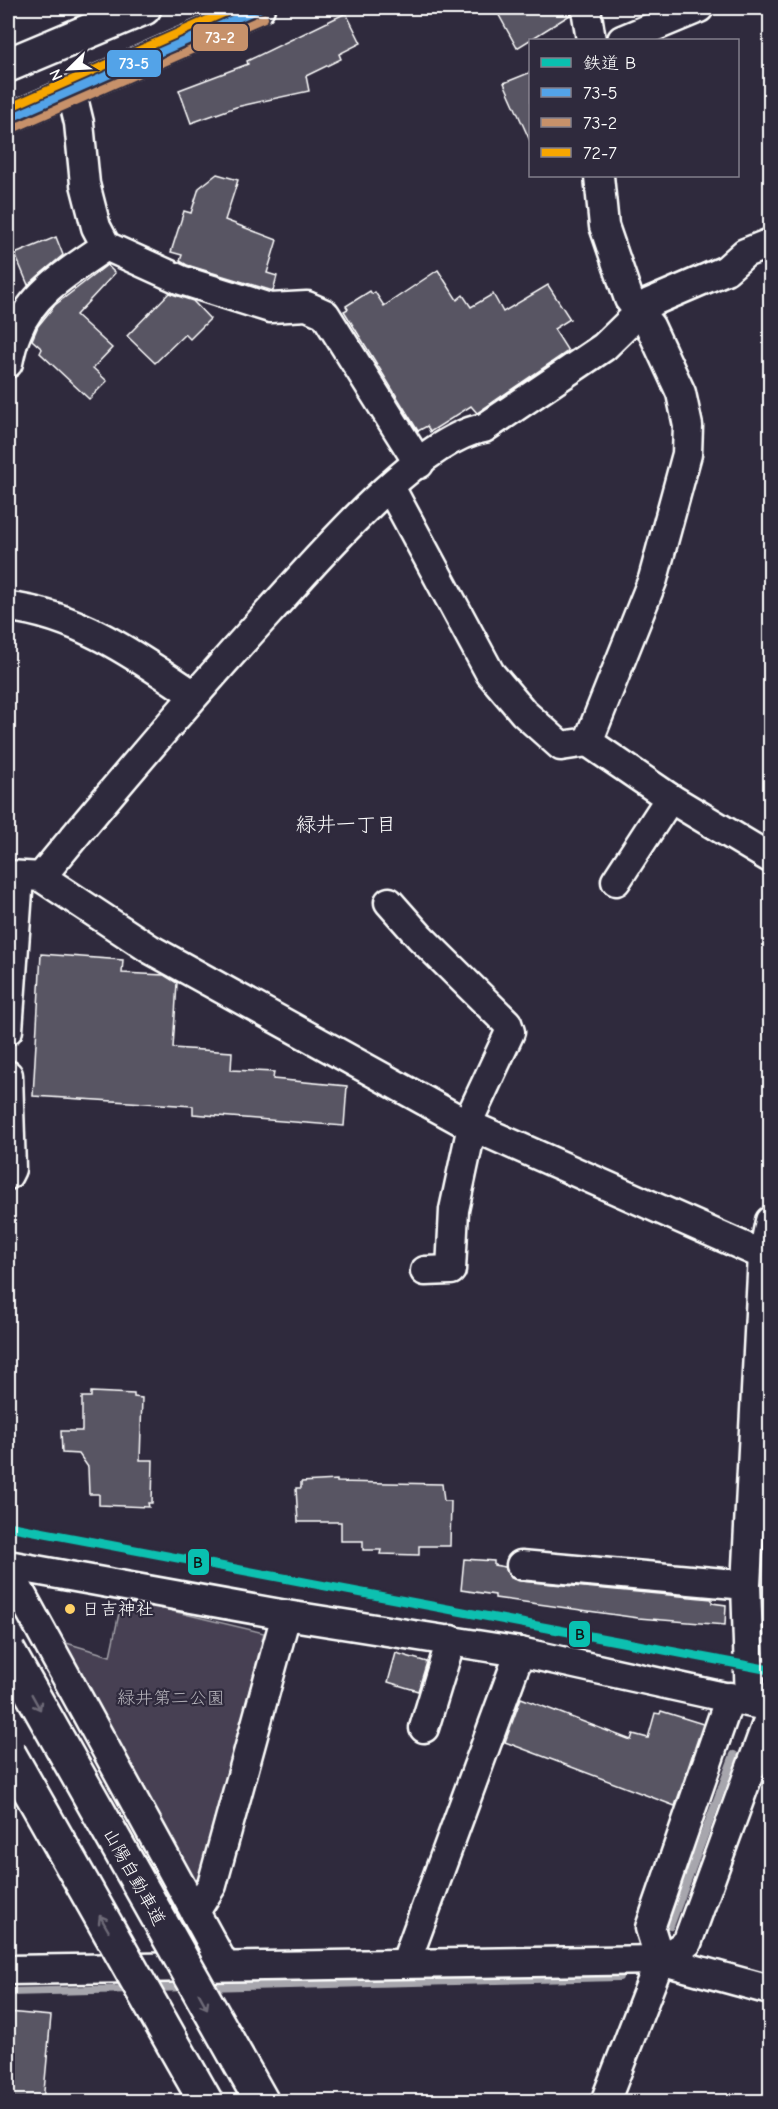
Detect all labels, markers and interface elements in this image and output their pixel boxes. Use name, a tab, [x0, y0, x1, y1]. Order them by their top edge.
line badge: 73-2	[192, 23, 249, 52]
text: 73-2	[205, 29, 235, 47]
north arrow	[39, 39, 99, 99]
legend	[529, 39, 739, 177]
line badge: 73-5	[106, 49, 162, 78]
text: 鉄道 B	[583, 53, 636, 74]
text: 73-5	[119, 55, 149, 73]
text: N	[46, 66, 67, 83]
text: 73-5	[583, 83, 618, 104]
text: 73-2	[583, 113, 617, 134]
text: 72-7	[583, 143, 617, 164]
district label: 緑井一丁目	[296, 813, 396, 836]
line badge: B	[187, 1548, 210, 1576]
text: B	[193, 1554, 203, 1572]
place label: 日吉神社	[82, 1599, 154, 1620]
marker: 日吉神社	[63, 1602, 77, 1616]
line badge: B	[568, 1620, 591, 1648]
text: B	[575, 1626, 585, 1644]
park label: 緑井第二公園	[117, 1688, 225, 1709]
one-way arrow	[31, 1693, 42, 1711]
street label: 山陽自動車道	[99, 1825, 169, 1929]
one-way arrow	[98, 1915, 110, 1932]
one-way arrow	[197, 1992, 209, 2009]

